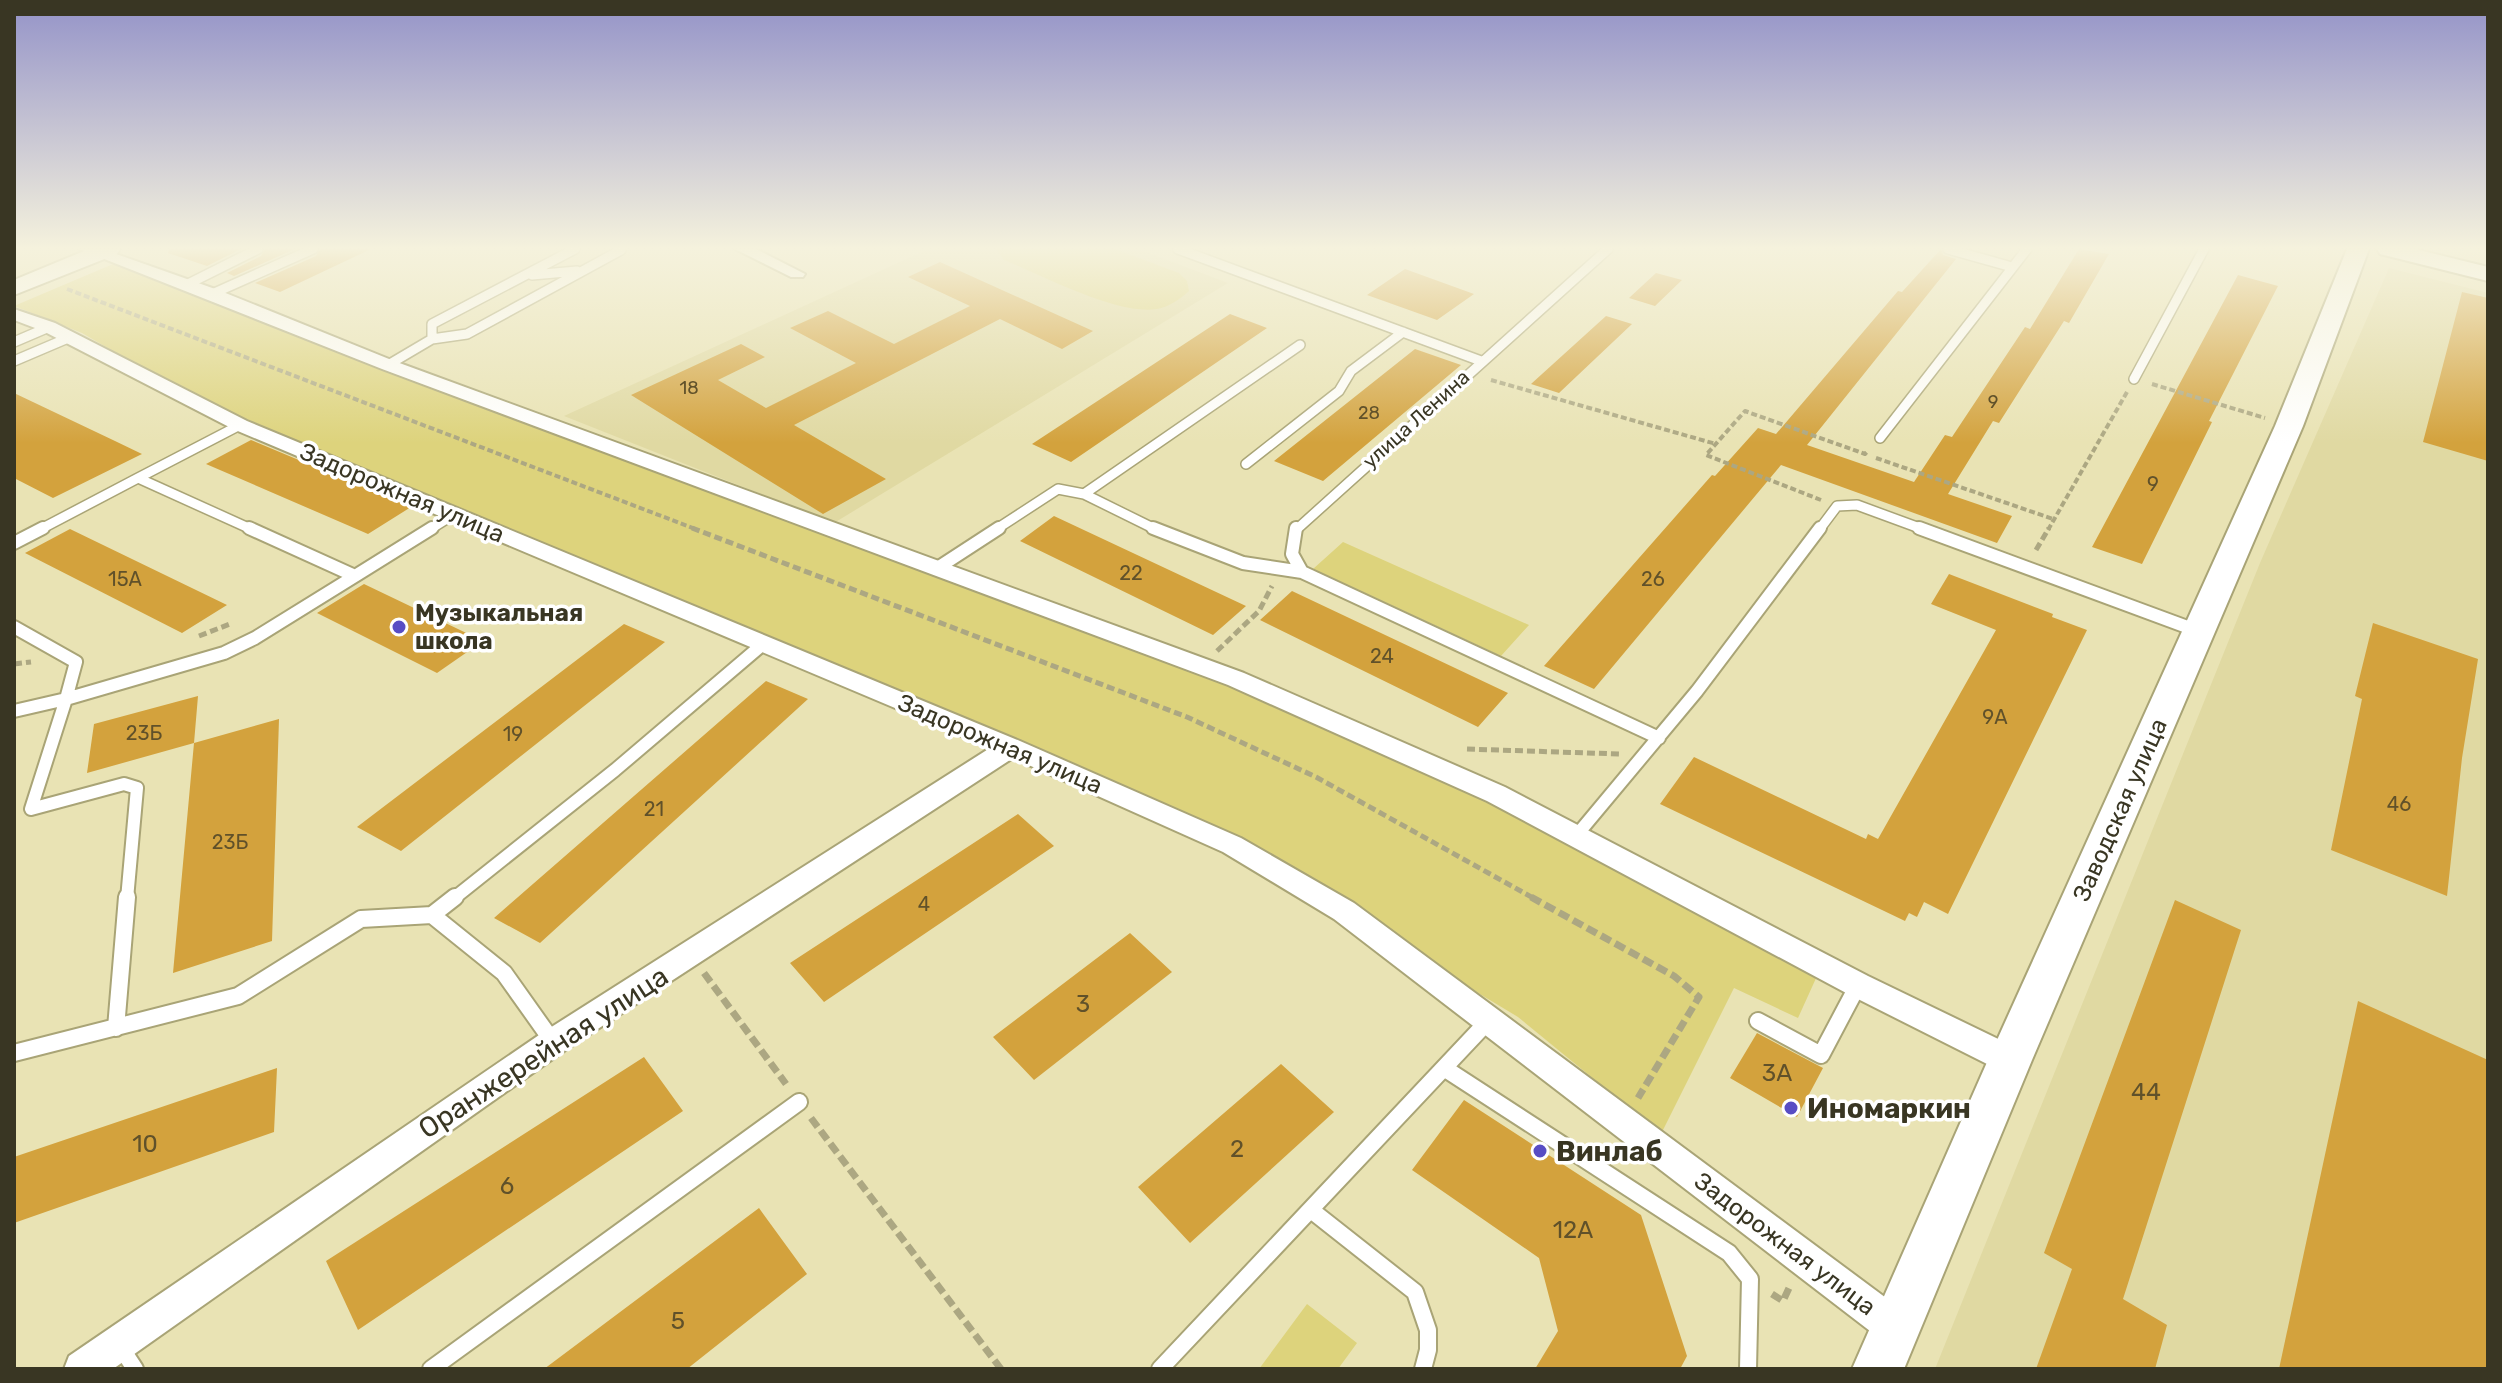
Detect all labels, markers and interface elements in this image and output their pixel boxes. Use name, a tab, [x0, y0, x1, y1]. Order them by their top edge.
street label: улица Ленина	[1358, 365, 1474, 473]
house number: 18	[679, 377, 699, 399]
house number: 9	[1988, 391, 1998, 413]
house number: 28	[1358, 402, 1380, 424]
street label: Задорожная улица	[296, 437, 508, 549]
house number: 9	[2147, 472, 2159, 496]
house number: 22	[1119, 561, 1143, 585]
house number: 15А	[108, 567, 142, 591]
house number: 26	[1641, 567, 1665, 591]
place label: Музыкальная школа	[415, 599, 583, 655]
marker: Музыкальная школа	[390, 618, 408, 636]
house number: 24	[1370, 644, 1394, 668]
street label: Задорожная улица	[894, 688, 1106, 800]
house number: 9А	[1982, 705, 2008, 729]
street label: Заводская улица	[2067, 714, 2173, 906]
house number: 23Б	[126, 721, 162, 745]
house number: 19	[503, 722, 523, 746]
house number: 46	[2387, 792, 2411, 816]
house number: 21	[644, 797, 664, 821]
house number: 23Б	[212, 830, 248, 854]
house number: 4	[918, 892, 930, 916]
street label: Оранжерейная улица	[412, 959, 674, 1145]
house number: 3	[1076, 990, 1090, 1018]
house number: 3А	[1762, 1059, 1792, 1087]
house number: 44	[2131, 1078, 2161, 1106]
place label: Иномаркин	[1807, 1092, 1971, 1125]
marker: Иномаркин	[1782, 1099, 1800, 1117]
house number: 10	[132, 1130, 158, 1158]
house number: 2	[1230, 1135, 1244, 1163]
place label: Винлаб	[1556, 1135, 1663, 1168]
marker: Винлаб	[1531, 1142, 1549, 1160]
street label: Задорожная улица	[1689, 1167, 1881, 1321]
house number: 6	[500, 1172, 514, 1200]
house number: 12А	[1553, 1216, 1593, 1244]
house number: 5	[671, 1307, 685, 1335]

